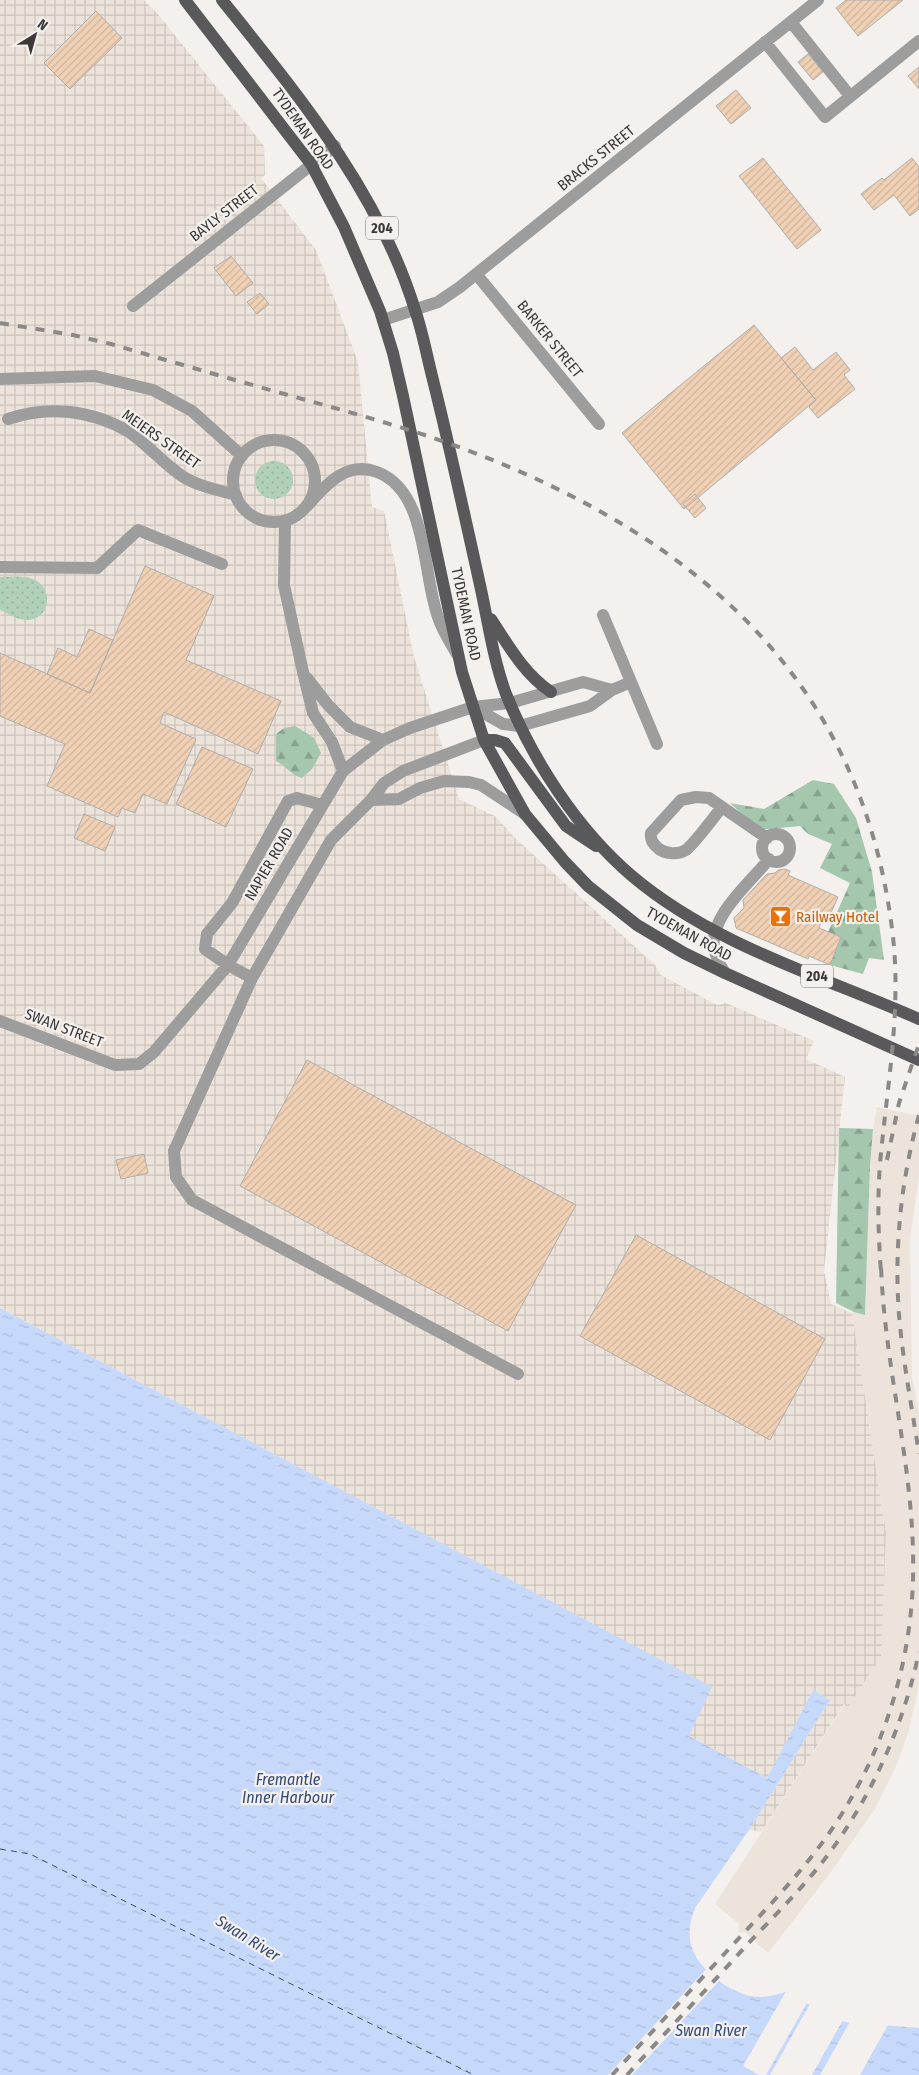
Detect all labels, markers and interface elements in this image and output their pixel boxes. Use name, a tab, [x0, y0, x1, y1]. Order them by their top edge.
north arrow	[10, 10, 60, 60]
text: N	[34, 16, 51, 34]
street label: TYDEMAN ROAD	[268, 85, 338, 173]
street label: BRACKS STREET	[554, 121, 638, 194]
street label: BAYLY STREET	[186, 181, 262, 245]
road number: 204	[366, 217, 398, 240]
street label: BARKER STREET	[513, 297, 587, 381]
street label: MEIERS STREET	[119, 406, 203, 472]
street label: TYDEMAN ROAD	[447, 566, 485, 662]
street label: NAPIER ROAD	[241, 824, 297, 904]
street label: TYDEMAN ROAD	[643, 903, 735, 965]
bar icon: Railway Hotel	[768, 905, 792, 929]
place label: Railway Hotel	[796, 908, 879, 926]
road number: 204	[801, 964, 833, 988]
street label: SWAN STREET	[22, 1005, 106, 1051]
water label: Fremantle Inner Harbour	[242, 1770, 334, 1807]
water label: Swan River	[212, 1910, 284, 1965]
water label: Swan River	[674, 2021, 747, 2040]

